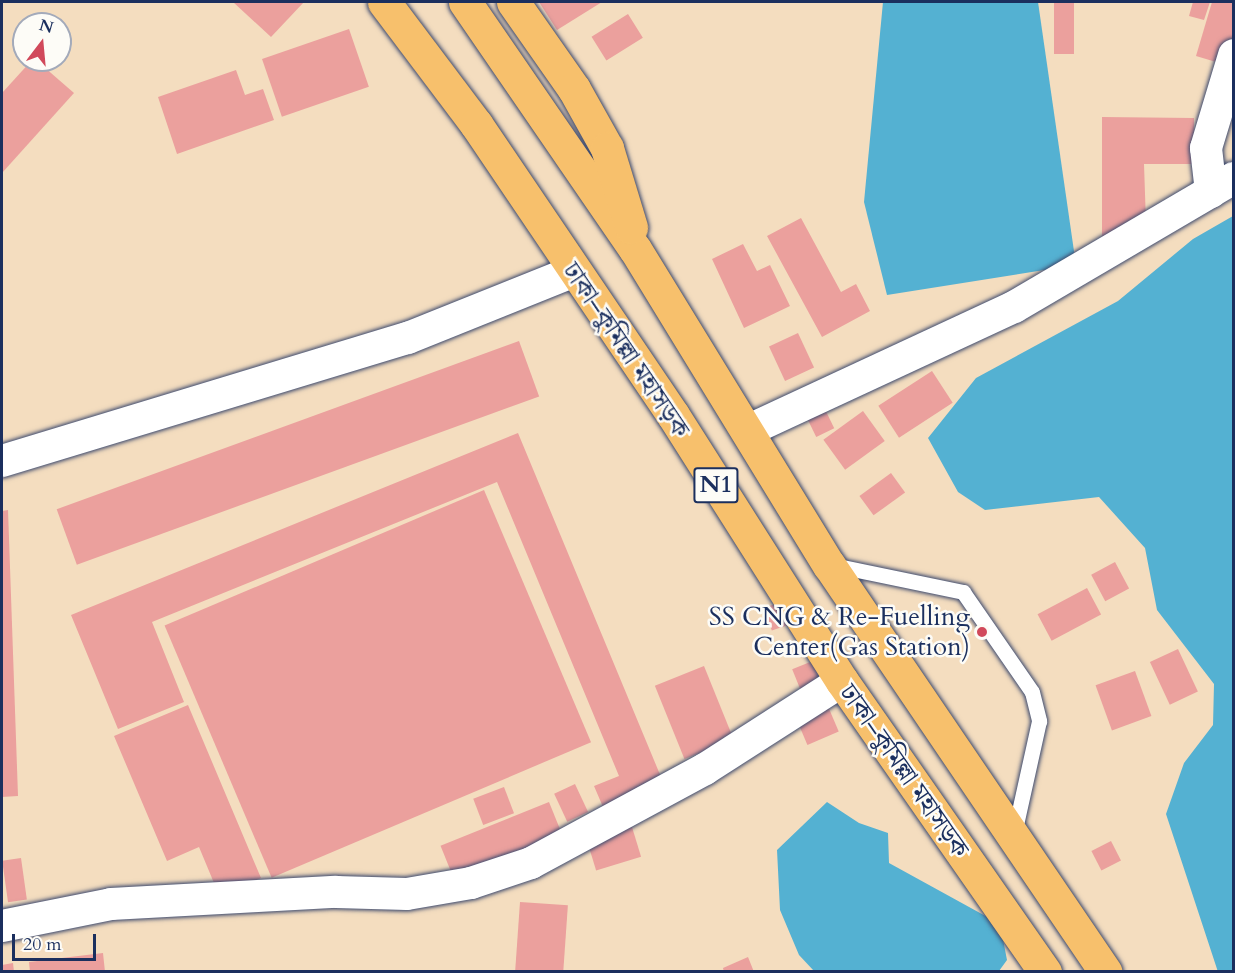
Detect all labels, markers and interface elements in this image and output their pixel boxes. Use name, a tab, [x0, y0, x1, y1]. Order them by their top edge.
north arrow	[12, 12, 72, 72]
text: N	[37, 14, 56, 39]
street label: ঢাকা–কুমিল্লা মহাসড়ক	[556, 257, 696, 443]
road number: N1	[692, 464, 740, 506]
place label: SS CNG & Re-Fuelling Center(Gas Station)	[709, 601, 970, 662]
marker: SS CNG & Re-Fuelling Center(Gas Station)	[975, 625, 989, 639]
street label: ঢাকা–কুমিল্লা মহাসড়ক	[833, 678, 975, 864]
scale bar	[15, 922, 99, 960]
text: 20 m	[23, 932, 62, 957]

